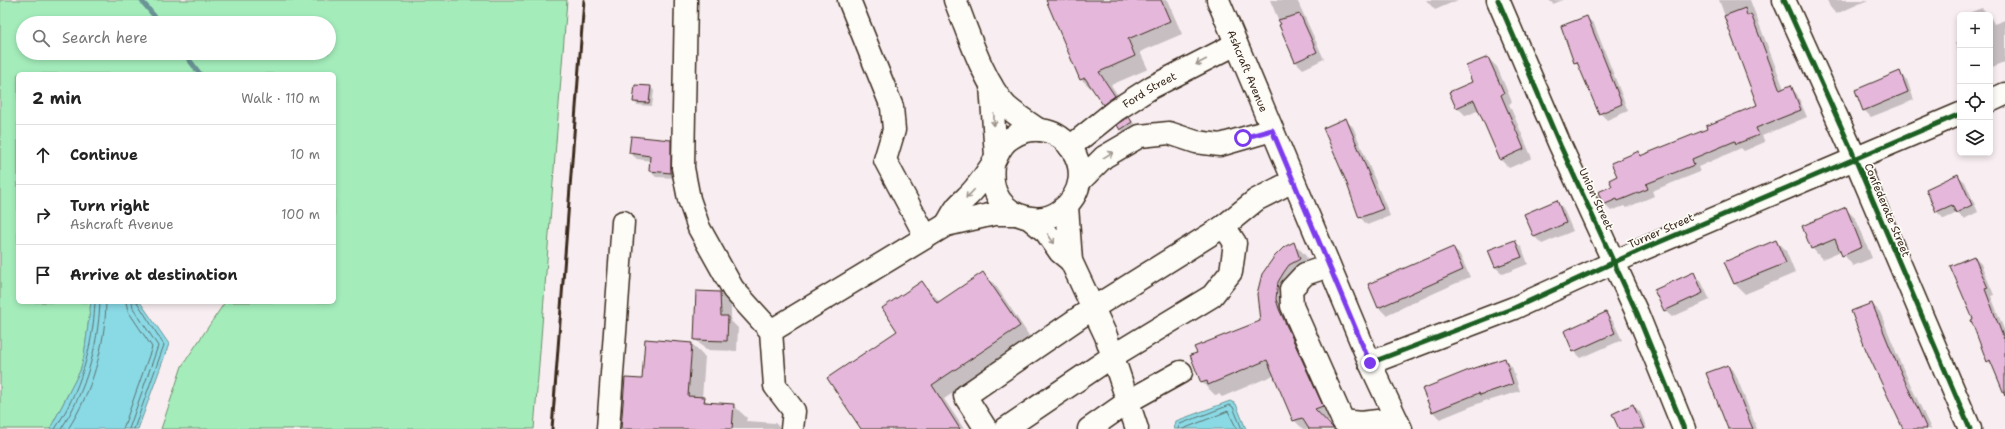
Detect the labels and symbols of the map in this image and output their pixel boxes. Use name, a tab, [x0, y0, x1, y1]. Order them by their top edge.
street label: Ashcraft Avenue	[1224, 28, 1272, 114]
one-way arrow	[1195, 59, 1207, 66]
street label: Ford Street	[1119, 68, 1179, 112]
one-way arrow	[990, 113, 998, 126]
route start	[1234, 129, 1252, 147]
one-way arrow	[1102, 150, 1114, 158]
street label: Confederate Street	[1860, 161, 1914, 259]
street label: Union Street	[1575, 166, 1617, 232]
one-way arrow	[965, 189, 974, 199]
street label: Turner Street	[1626, 210, 1696, 252]
one-way arrow	[1047, 233, 1055, 244]
route end	[1361, 354, 1379, 372]

